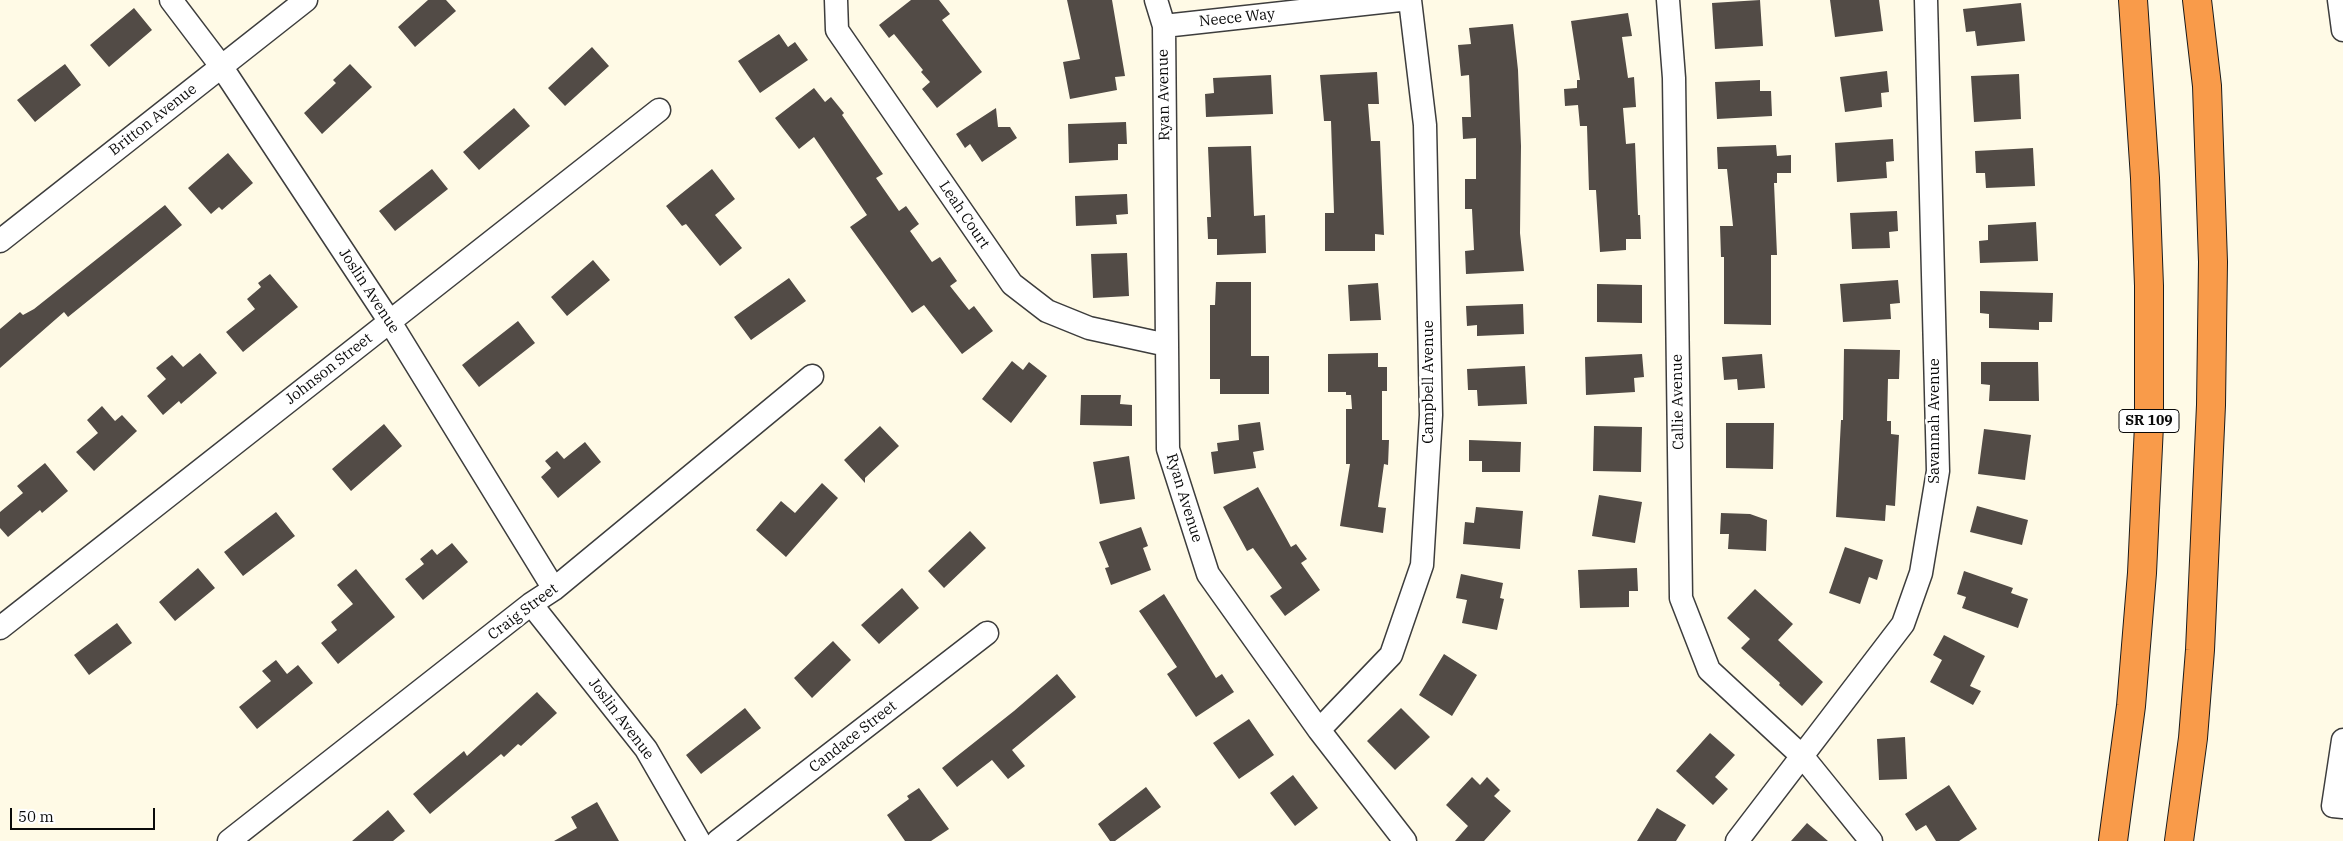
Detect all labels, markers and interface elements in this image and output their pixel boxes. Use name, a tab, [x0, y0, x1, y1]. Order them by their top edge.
street label: Neece Way	[1198, 5, 1276, 31]
street label: Ryan Avenue	[1154, 49, 1174, 141]
street label: Britton Avenue	[106, 80, 200, 160]
street label: Leah Court	[935, 178, 993, 252]
street label: Joslin Avenue	[335, 245, 403, 337]
street label: Campbell Avenue	[1420, 320, 1438, 444]
street label: Johnson Street	[282, 330, 376, 408]
street label: Callie Avenue	[1668, 354, 1688, 450]
street label: Savannah Avenue	[1926, 358, 1944, 484]
road number: SR 109	[2119, 410, 2179, 432]
street label: Ryan Avenue	[1162, 451, 1206, 545]
street label: Craig Street	[485, 580, 561, 644]
street label: Joslin Avenue	[584, 675, 658, 763]
street label: Candace Street	[806, 697, 900, 777]
scale bar	[12, 798, 158, 830]
text: 50 m	[18, 807, 54, 826]

